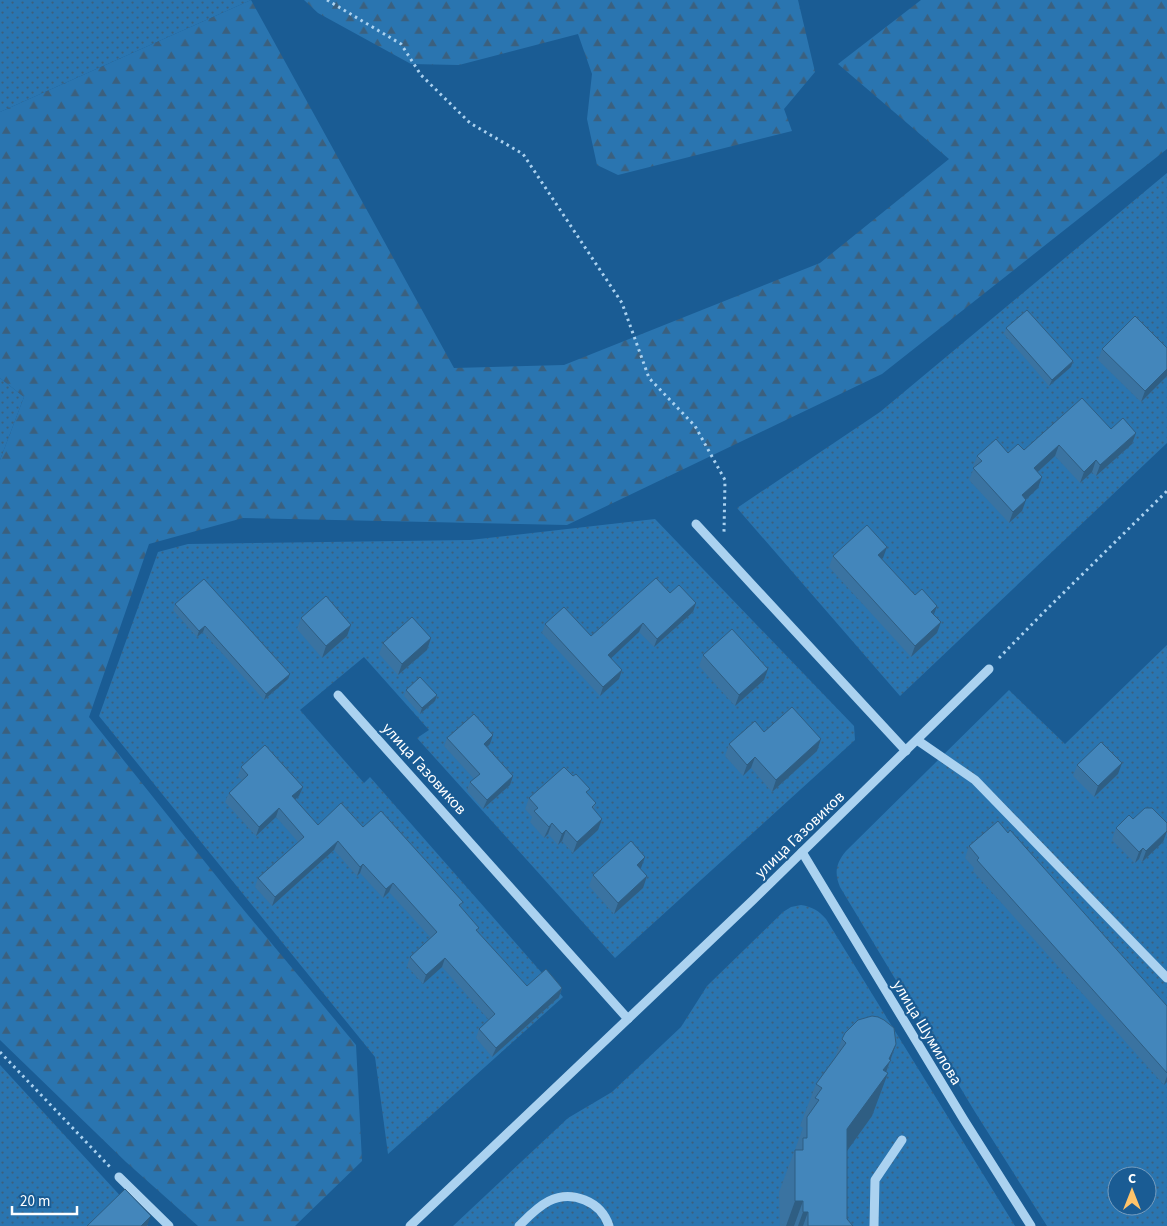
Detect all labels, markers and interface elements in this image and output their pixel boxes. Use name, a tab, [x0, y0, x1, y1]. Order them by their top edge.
street label: улица Газовиков	[377, 718, 472, 820]
street label: улица Газовиков	[750, 786, 850, 883]
street label: улица Шумилова	[887, 976, 967, 1089]
north arrow	[1107, 1166, 1157, 1216]
text: С	[1128, 1169, 1136, 1189]
scale bar	[12, 1184, 78, 1216]
text: 20 m	[20, 1191, 50, 1212]

